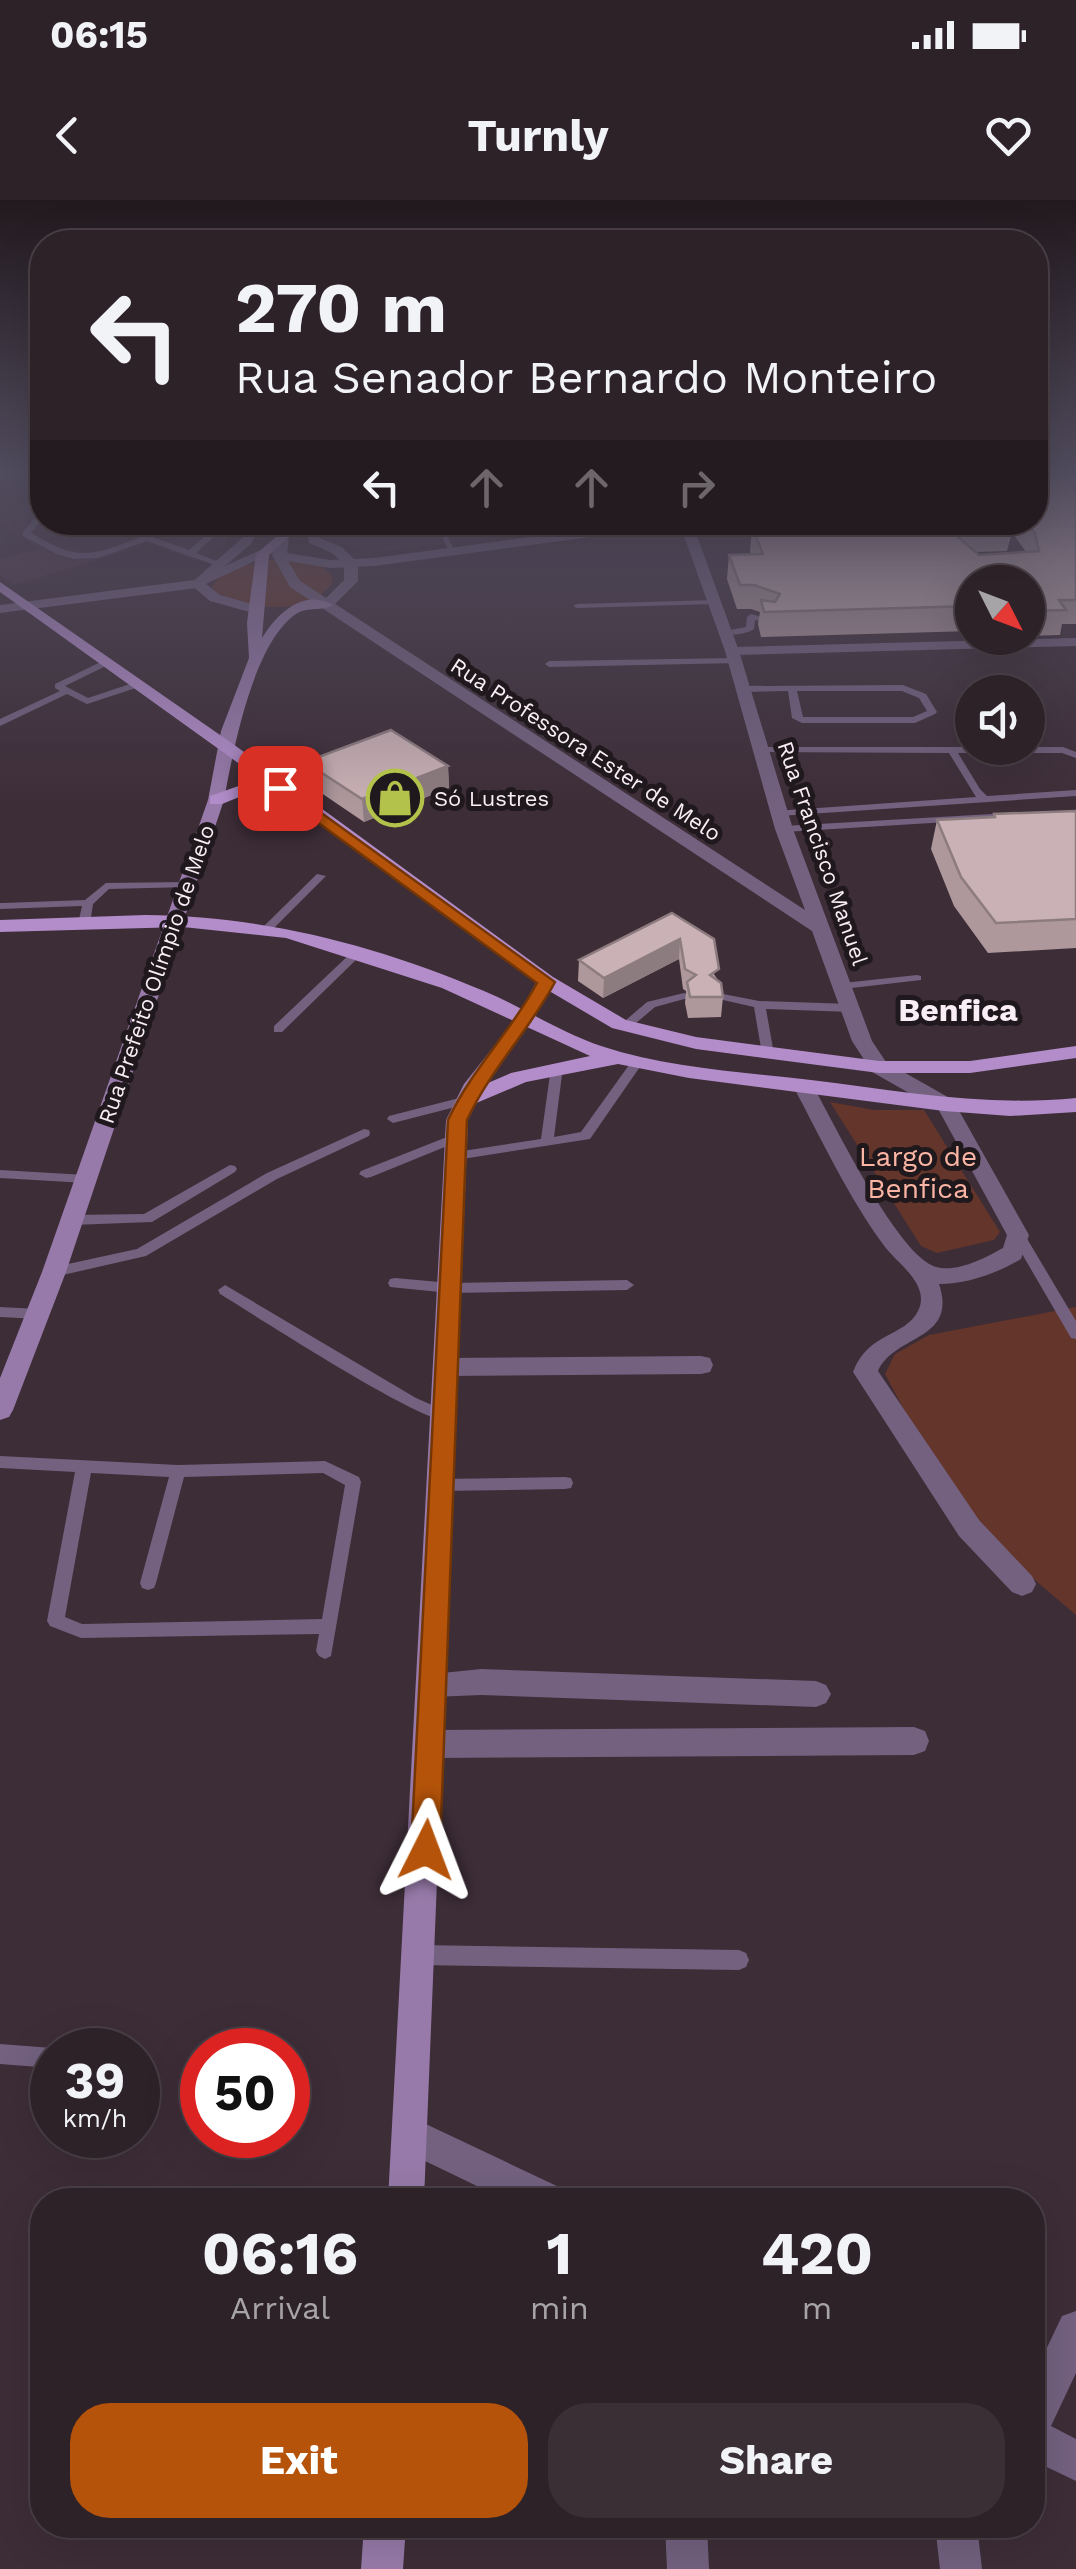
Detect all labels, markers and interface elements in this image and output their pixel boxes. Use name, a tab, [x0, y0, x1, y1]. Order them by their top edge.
text: 06:15	[50, 13, 148, 57]
icon: back	[40, 108, 95, 163]
icon: heart	[981, 108, 1036, 163]
text: Turnly	[467, 109, 609, 162]
text: 270 m	[235, 267, 447, 349]
icon: left	[70, 270, 200, 400]
text: Rua Senador Bernardo Monteiro	[235, 351, 937, 404]
icon: left	[354, 460, 409, 515]
icon: ahead	[459, 460, 514, 515]
icon: ahead	[564, 460, 619, 515]
icon: right	[669, 460, 724, 515]
north arrow	[955, 565, 1045, 655]
map controls	[955, 565, 1045, 765]
street label: Rua Professora Ester de Melo	[446, 653, 725, 846]
button: sound	[955, 675, 1045, 765]
street label: Rua Francisco Manuel	[772, 738, 873, 969]
pin	[238, 746, 323, 831]
icon: arrive	[253, 761, 308, 816]
shop icon: Só Lustres	[365, 768, 425, 828]
place label: Só Lustres	[434, 786, 549, 811]
street label: Rua Prefeito Olímpio de Melo	[93, 821, 219, 1127]
district label: Benfica	[898, 991, 1018, 1029]
park label: Largo de Benfica	[859, 1140, 977, 1205]
position arrow	[374, 1798, 478, 1902]
speed limit sign: 50	[180, 2028, 310, 2158]
text: 39	[65, 2051, 125, 2110]
text: km/h	[63, 2104, 127, 2133]
text: 06:16	[202, 2218, 358, 2289]
text: 1	[547, 2218, 572, 2289]
text: 420	[761, 2218, 873, 2289]
text: Arrival	[230, 2289, 330, 2327]
text: min	[530, 2289, 589, 2327]
text: m	[802, 2289, 832, 2327]
button: Exit	[70, 2403, 528, 2518]
button: Share	[548, 2403, 1005, 2518]

